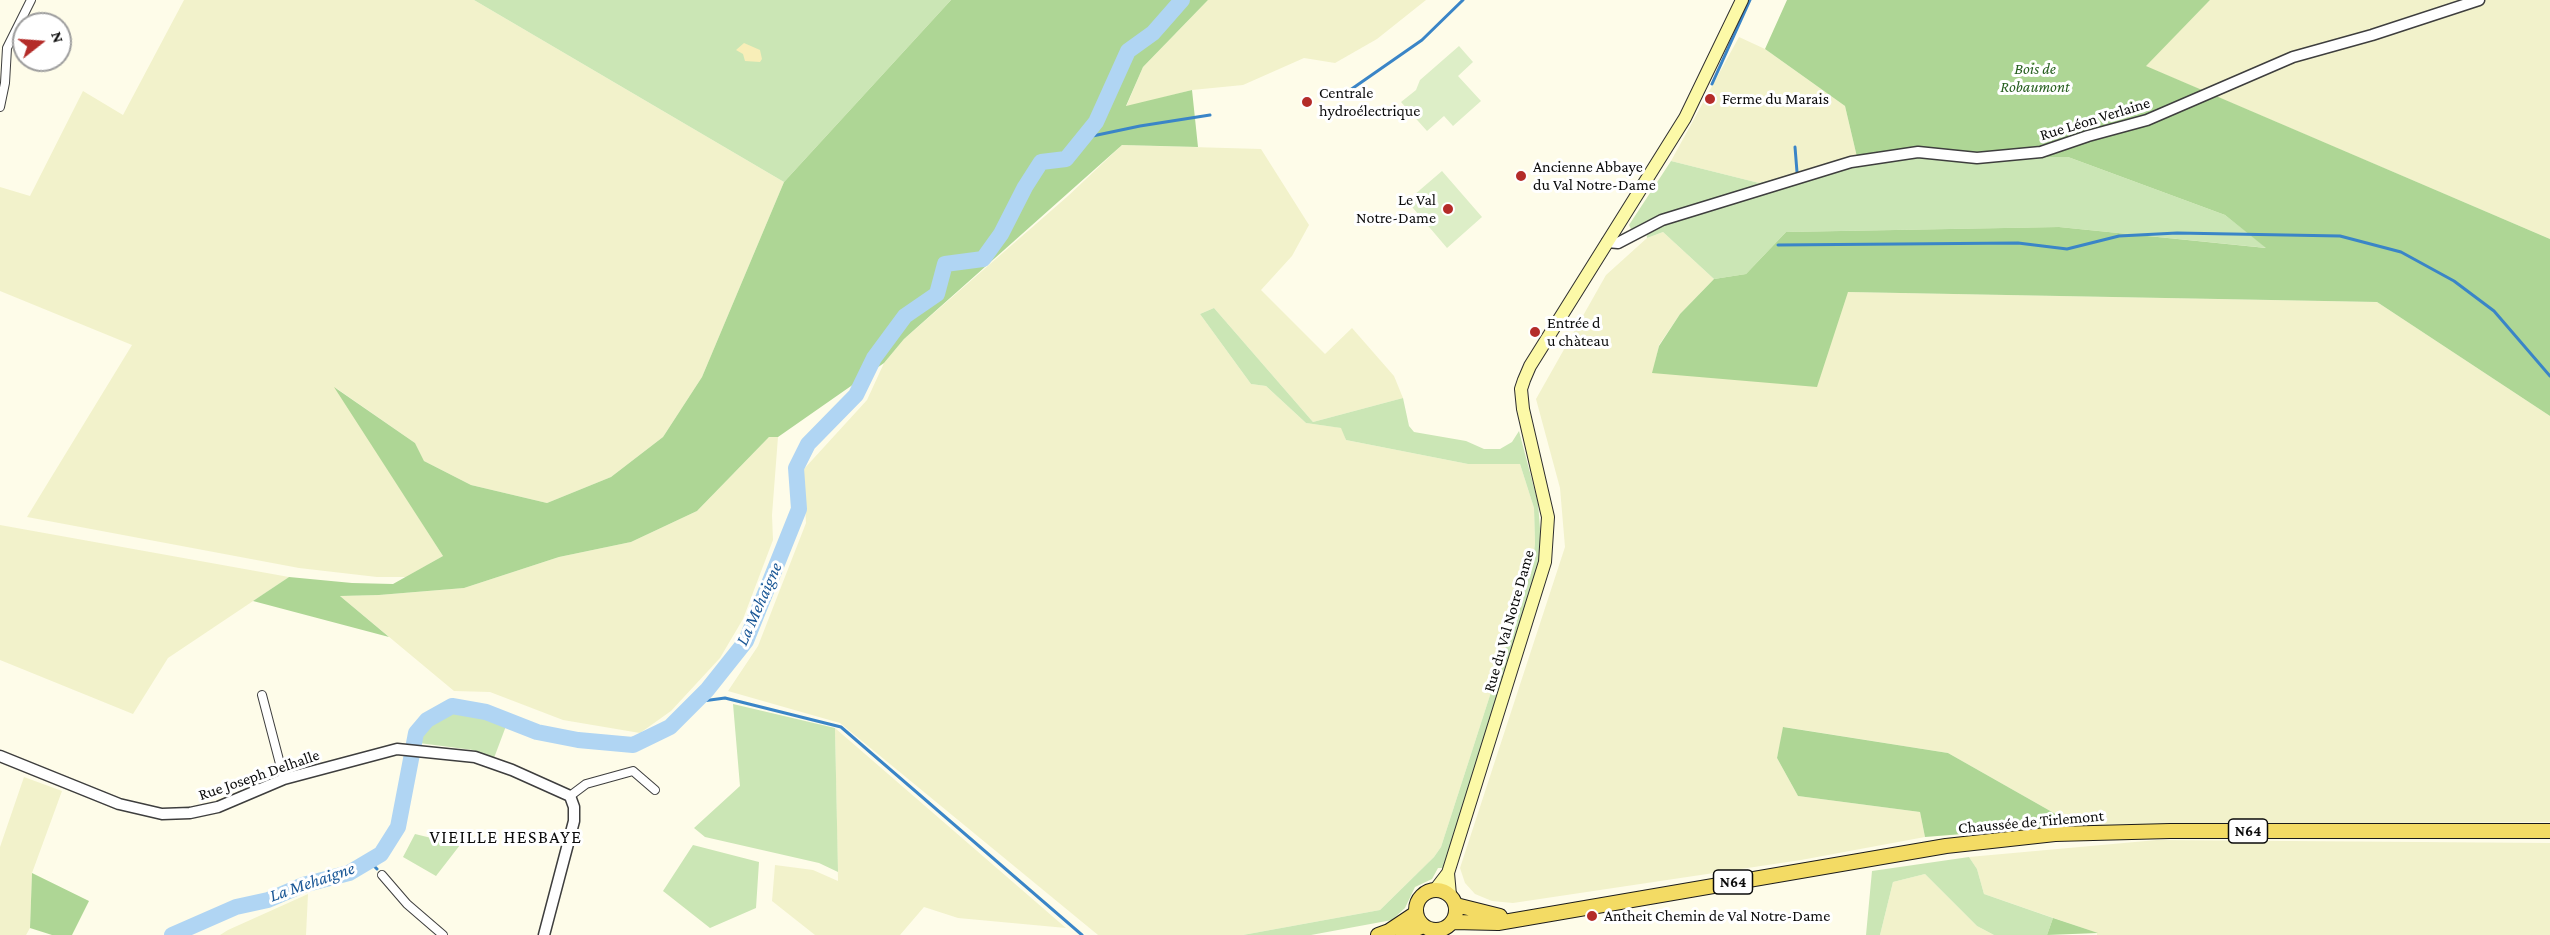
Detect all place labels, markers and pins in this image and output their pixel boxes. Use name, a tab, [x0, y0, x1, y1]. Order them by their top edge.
place label: Centrale hydroélectrique	[1319, 83, 1420, 121]
place label: Ferme du Marais	[1722, 89, 1829, 109]
marker: Ferme du Marais	[1703, 92, 1717, 106]
marker: Centrale hydroélectrique	[1300, 95, 1314, 109]
place label: Ancienne Abbaye du Val Notre-Dame	[1533, 157, 1656, 195]
marker: Ancienne Abbaye du Val Notre-Dame	[1514, 169, 1528, 183]
place label: Le Val Notre-Dame	[1356, 190, 1436, 228]
marker: Le Val Notre-Dame	[1441, 202, 1455, 216]
place label: Entrée d u chàteau	[1547, 313, 1609, 351]
marker: Entrée d u chàteau	[1528, 325, 1542, 339]
place label: Antheit Chemin de Val Notre-Dame	[1604, 906, 1830, 926]
marker: Antheit Chemin de Val Notre-Dame	[1585, 909, 1599, 923]

